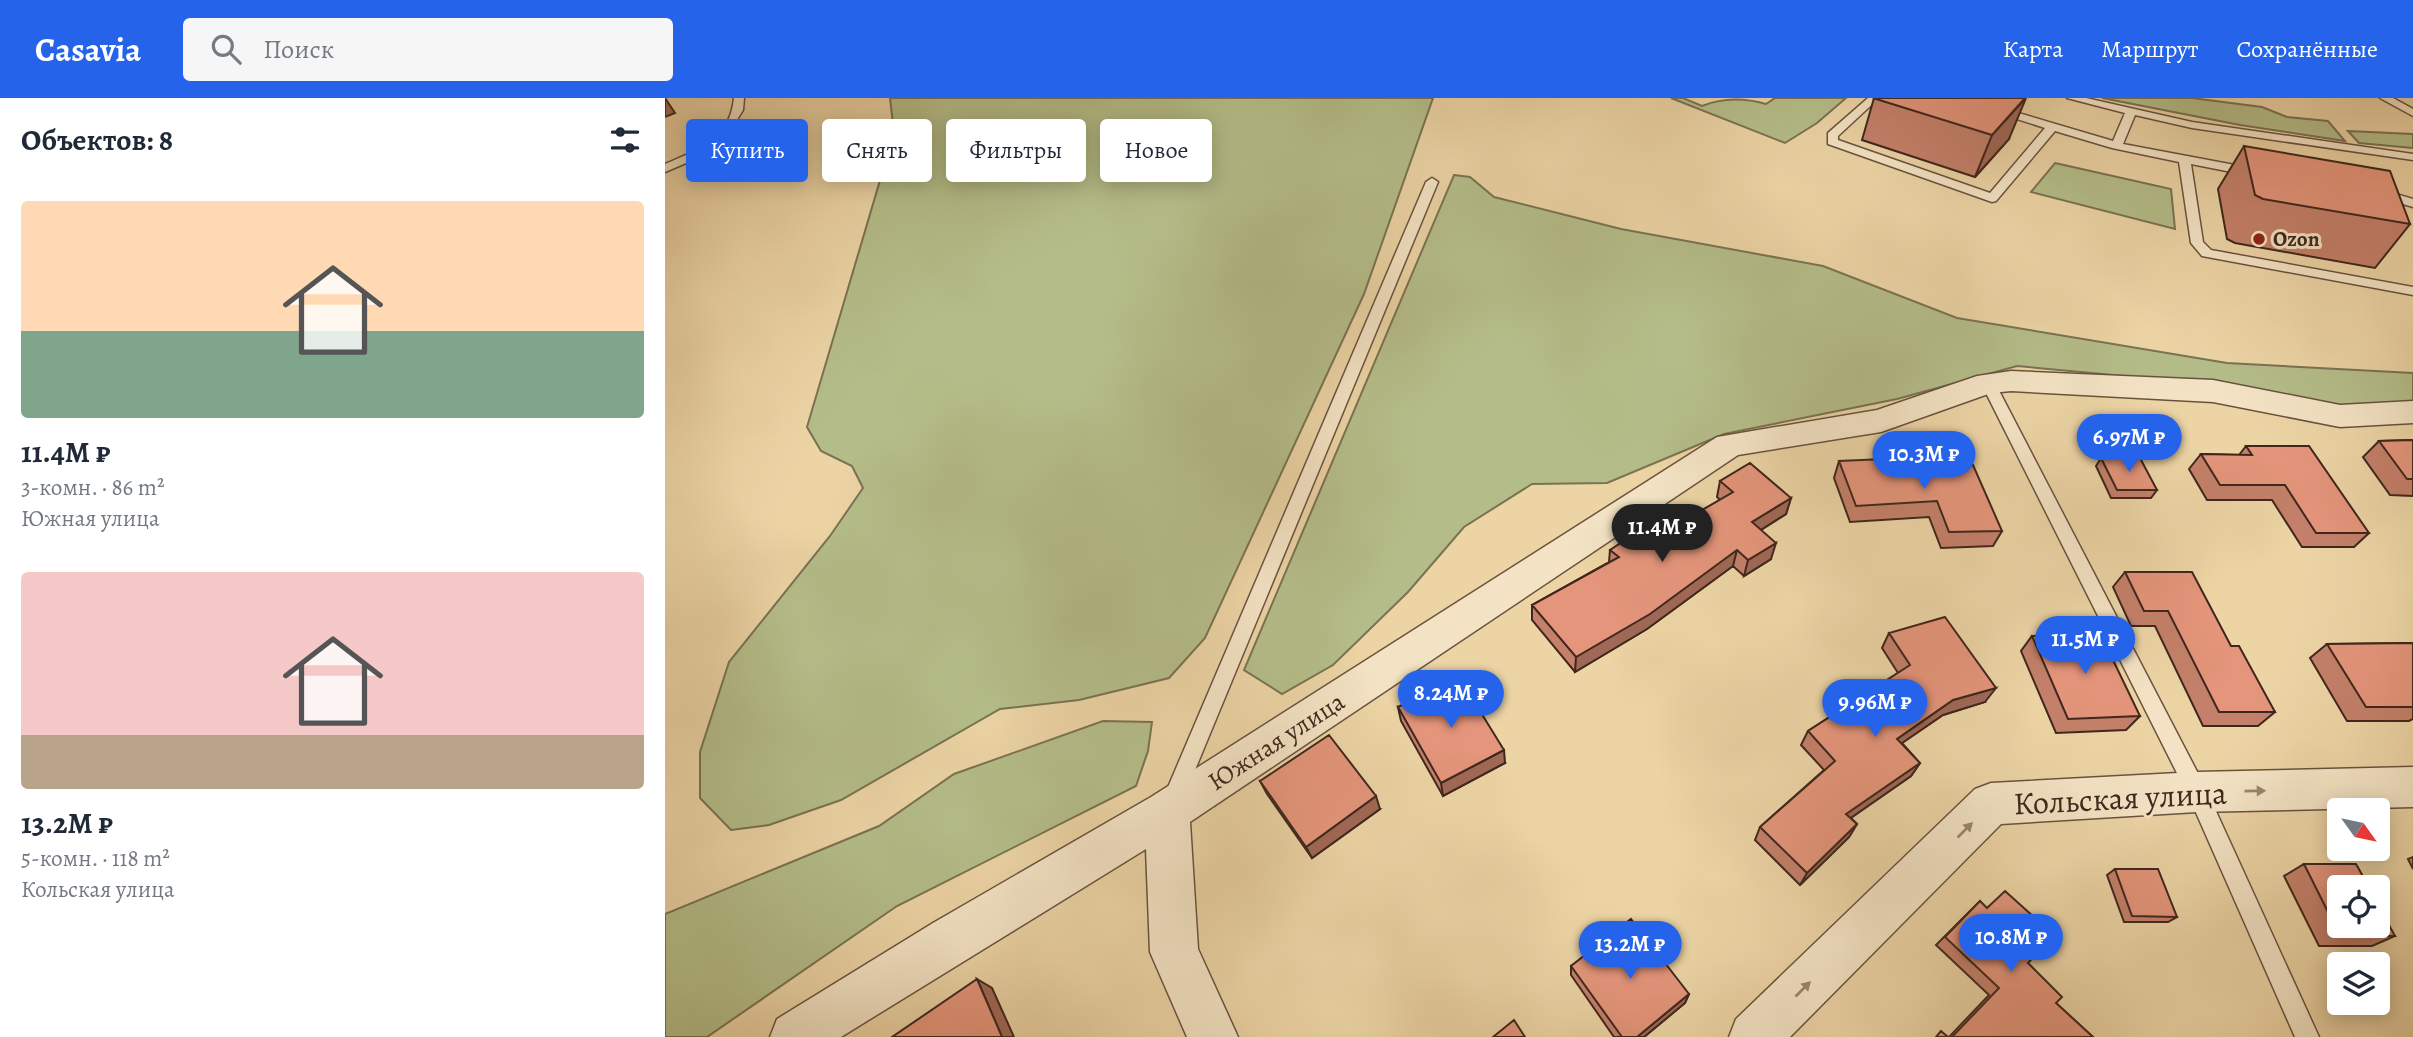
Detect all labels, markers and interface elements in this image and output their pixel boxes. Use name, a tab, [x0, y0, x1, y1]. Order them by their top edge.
search box	[183, 18, 673, 81]
text: Casavia	[35, 27, 141, 72]
icon: search	[207, 30, 245, 68]
text: Поиск	[263, 32, 334, 67]
text: Карта	[2003, 33, 2063, 65]
text: Маршрут	[2101, 33, 2199, 65]
text: Сохранённые	[2237, 33, 2378, 65]
chip: Купить	[686, 119, 808, 182]
chip: Снять	[822, 119, 932, 182]
chip: Фильтры	[946, 119, 1086, 182]
chip: Новое	[1100, 119, 1212, 182]
text: Объектов: 8	[21, 120, 173, 160]
icon: filters	[606, 121, 644, 159]
place label: Ozon	[2273, 225, 2320, 253]
marker: Ozon	[2251, 231, 2267, 247]
icon: home	[270, 247, 396, 373]
pin: 6.97M ₽	[2064, 414, 2194, 474]
text: 6.97M ₽	[2093, 421, 2165, 452]
text: 11.4M ₽	[21, 432, 111, 472]
pin: 10.3M ₽	[1859, 432, 1989, 491]
text: 10.3M ₽	[1888, 438, 1960, 469]
text: 3-комн. · 86 m²	[21, 472, 164, 503]
text: Южная улица	[21, 503, 160, 534]
pin: 11.4M ₽	[1597, 504, 1727, 564]
text: 11.4M ₽	[1628, 511, 1696, 542]
pin: 11.5M ₽	[2020, 616, 2150, 676]
icon: home	[270, 618, 396, 744]
text: 11.5M ₽	[2051, 623, 2119, 654]
pin: 8.24M ₽	[1386, 670, 1516, 730]
text: 8.24M ₽	[1414, 677, 1488, 708]
pin: 9.96M ₽	[1810, 680, 1940, 739]
street label: Южная улица	[1201, 684, 1352, 799]
text: 9.96M ₽	[1838, 686, 1912, 717]
street label: Кольская улица	[2012, 770, 2228, 826]
one-way arrow	[2245, 785, 2267, 797]
north arrow	[2327, 798, 2391, 861]
map controls	[2327, 798, 2390, 1015]
text: 13.2M ₽	[21, 803, 113, 843]
one-way arrow	[1956, 822, 1973, 838]
text: 5-комн. · 118 m²	[21, 843, 170, 874]
text: Кольская улица	[21, 874, 175, 905]
button: locate	[2327, 875, 2390, 938]
pin: 10.8M ₽	[1946, 914, 2076, 974]
text: 10.8M ₽	[1975, 921, 2047, 952]
pin: 13.2M ₽	[1565, 922, 1695, 981]
text: 13.2M ₽	[1595, 928, 1665, 959]
button: layers	[2327, 952, 2390, 1015]
one-way arrow	[1794, 982, 1811, 998]

